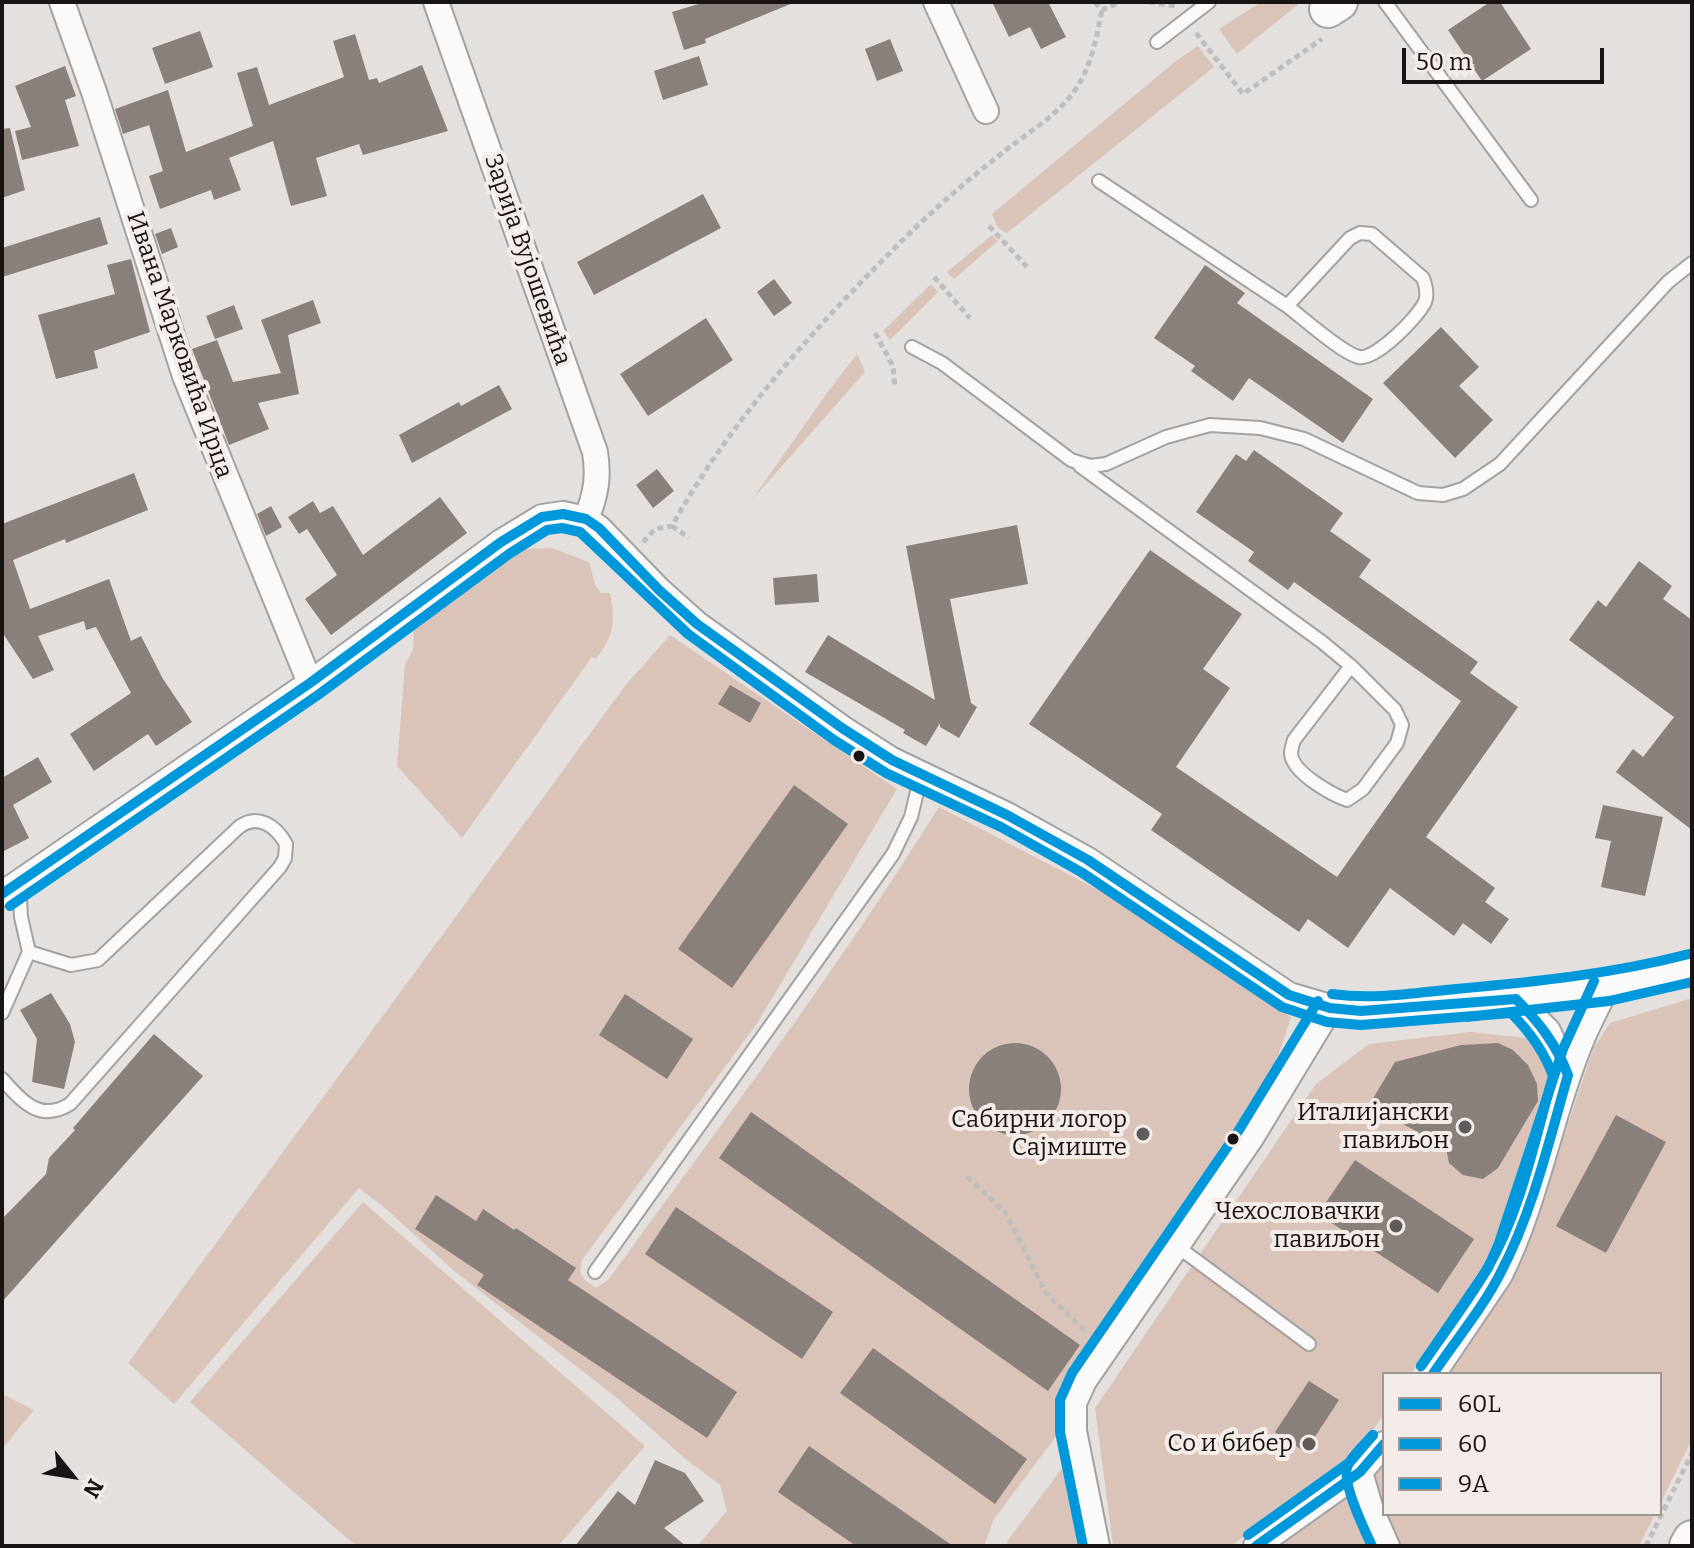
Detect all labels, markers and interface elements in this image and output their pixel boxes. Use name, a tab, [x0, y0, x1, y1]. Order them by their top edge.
scale bar	[1406, 32, 1608, 82]
text: 50 m	[1416, 48, 1472, 76]
street label: Зарија Вујошевића	[477, 151, 577, 369]
street label: Ивана Марковића Ирца	[120, 208, 238, 482]
unlabelled marker	[851, 748, 867, 764]
place label: Италијански павиљон	[1297, 1099, 1449, 1155]
place label: Сабирни логор Сајмиште	[951, 1106, 1127, 1162]
marker: Италијански павиљон	[1456, 1118, 1474, 1136]
marker: Сабирни логор Сајмиште	[1134, 1125, 1152, 1143]
unlabelled marker	[1225, 1131, 1241, 1147]
place label: Чехословачки павиљон	[1215, 1198, 1380, 1254]
marker: Чехословачки павиљон	[1387, 1217, 1405, 1235]
legend	[1382, 1372, 1662, 1516]
text: 60L	[1458, 1390, 1501, 1418]
place label: Со и бибер	[1167, 1430, 1293, 1458]
text: 60	[1458, 1430, 1487, 1458]
marker: Со и бибер	[1300, 1435, 1318, 1453]
north arrow	[32, 1436, 112, 1516]
text: 9A	[1458, 1470, 1489, 1498]
text: N	[77, 1474, 109, 1502]

